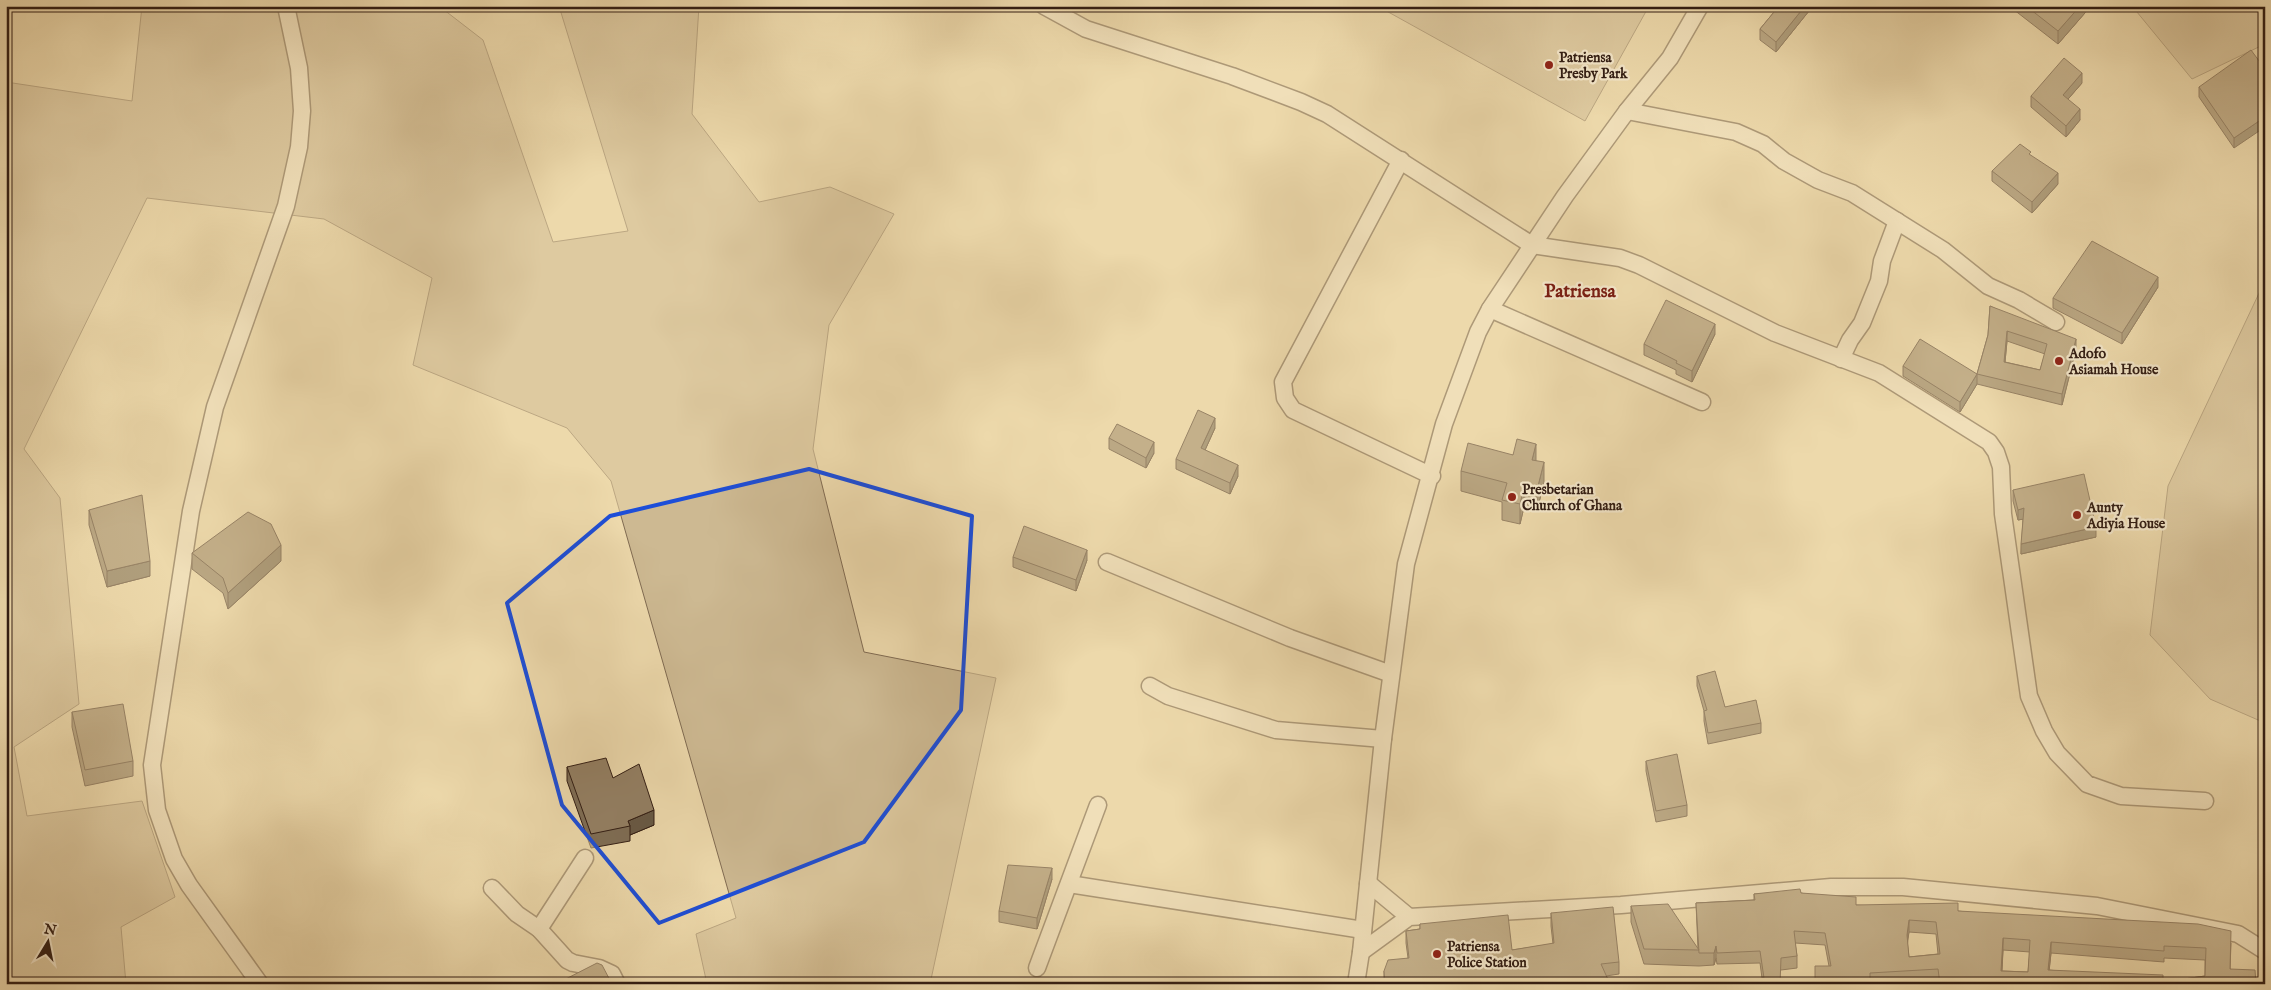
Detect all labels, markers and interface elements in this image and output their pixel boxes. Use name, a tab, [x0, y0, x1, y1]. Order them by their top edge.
place label: Patriensa Presby Park	[1559, 49, 1628, 83]
marker: Patriensa Presby Park	[1543, 59, 1555, 71]
district label: Patriensa	[1544, 280, 1616, 304]
place label: Adofo Asiamah House	[2068, 345, 2159, 379]
marker: Adofo Asiamah House	[2053, 355, 2065, 367]
place label: Presbetarian Church of Ghana	[1522, 481, 1623, 515]
marker: Presbetarian Church of Ghana	[1506, 491, 1518, 503]
place label: Aunty Adiyia House	[2086, 499, 2166, 533]
marker: Aunty Adiyia House	[2071, 509, 2083, 521]
north arrow	[22, 918, 72, 968]
text: N	[42, 920, 58, 940]
place label: Patriensa Police Station	[1447, 938, 1527, 972]
marker: Patriensa Police Station	[1431, 948, 1443, 960]

